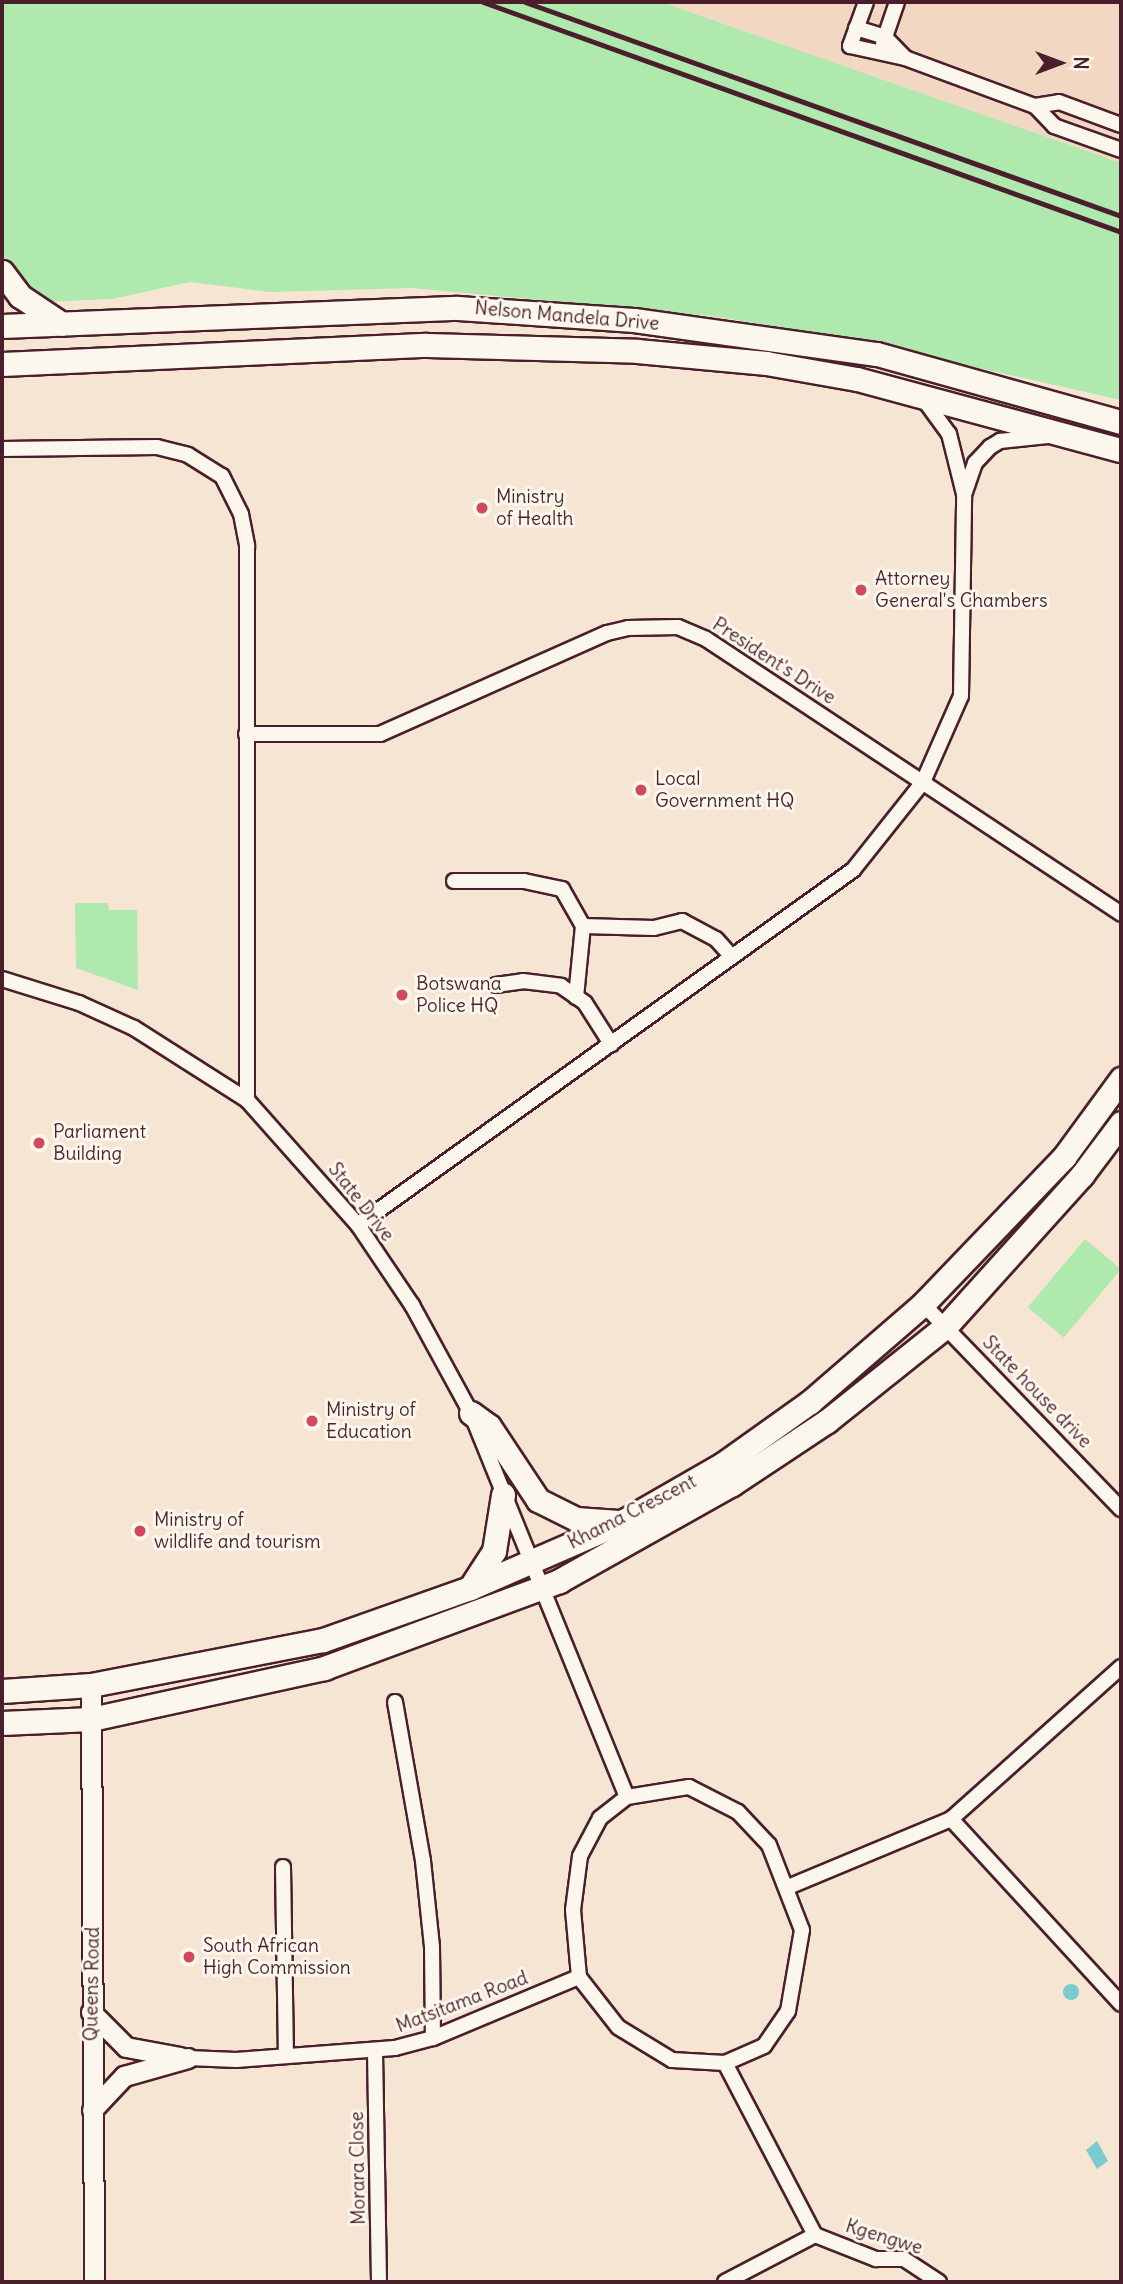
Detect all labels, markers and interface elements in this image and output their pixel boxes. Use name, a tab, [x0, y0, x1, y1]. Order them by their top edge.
north arrow	[1025, 28, 1095, 98]
text: N	[1069, 56, 1093, 70]
street label: Nelson Mandela Drive	[474, 297, 660, 335]
place label: Ministry of Health	[496, 486, 574, 530]
marker: Ministry of Health	[474, 500, 490, 516]
place label: Attorney General's Chambers	[875, 568, 1048, 612]
marker: Attorney General's Chambers	[853, 582, 869, 598]
street label: President's Drive	[708, 613, 840, 709]
place label: Local Government HQ	[655, 768, 794, 812]
marker: Local Government HQ	[633, 782, 649, 798]
place label: Botswana Police HQ	[416, 973, 502, 1017]
marker: Botswana Police HQ	[394, 987, 410, 1003]
place label: Parliament Building	[53, 1121, 146, 1165]
marker: Parliament Building	[31, 1135, 47, 1151]
street label: State Drive	[323, 1158, 399, 1246]
street label: State house drive	[978, 1331, 1096, 1453]
place label: Ministry of Education	[326, 1399, 416, 1443]
marker: Ministry of Education	[304, 1413, 320, 1429]
street label: Khama Crescent	[564, 1470, 700, 1554]
place label: Ministry of wildlife and tourism	[154, 1509, 321, 1553]
marker: Ministry of wildlife and tourism	[132, 1523, 148, 1539]
street label: Queens Road	[80, 1927, 104, 2041]
place label: South African High Commission	[203, 1935, 351, 1979]
marker: South African High Commission	[181, 1949, 197, 1965]
street label: Matsitama Road	[393, 1966, 531, 2038]
street label: Morara Close	[346, 2111, 370, 2225]
street label: Kgengwe	[843, 2215, 925, 2259]

